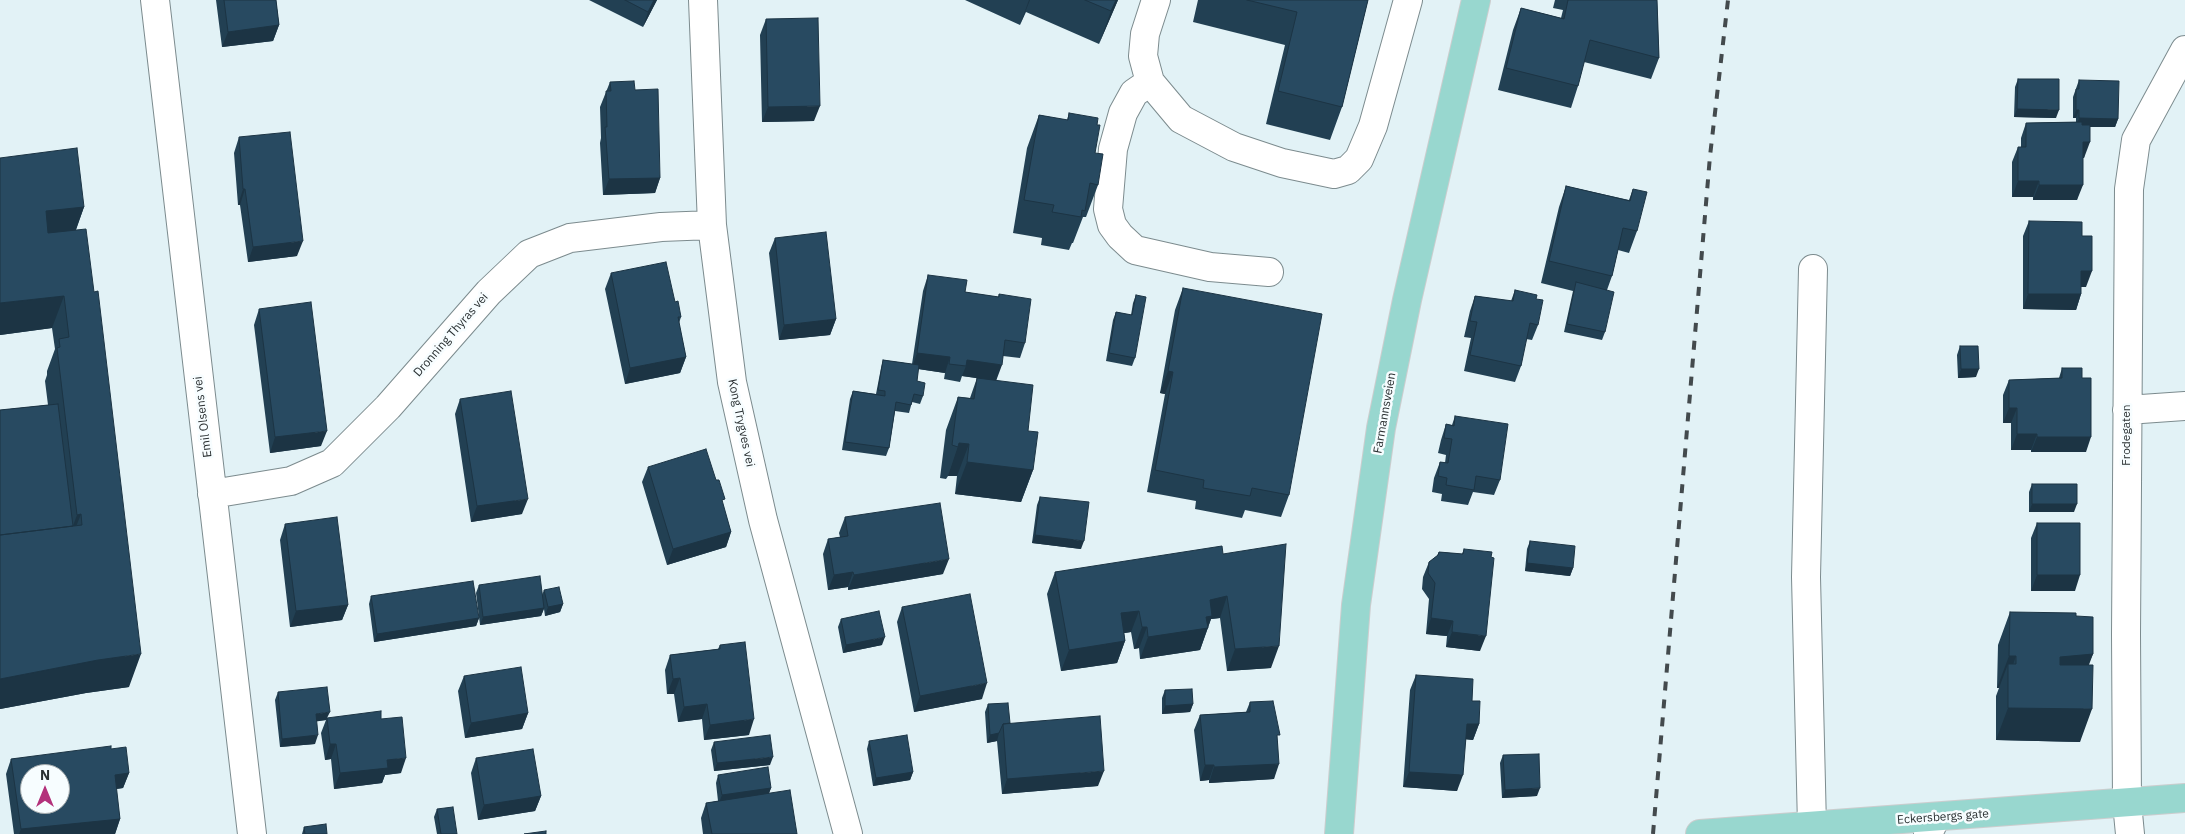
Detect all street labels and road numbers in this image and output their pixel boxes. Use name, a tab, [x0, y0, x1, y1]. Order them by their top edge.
street label: Dronning Thyras vei	[411, 290, 491, 380]
street label: Farmannsveien	[1371, 371, 1399, 455]
street label: Emil Olsens vei	[191, 376, 215, 458]
street label: Kong Trygves vei	[725, 378, 757, 468]
street label: Frodegaten	[2120, 404, 2134, 466]
street label: Eckersbergs gate	[1897, 807, 1989, 827]

